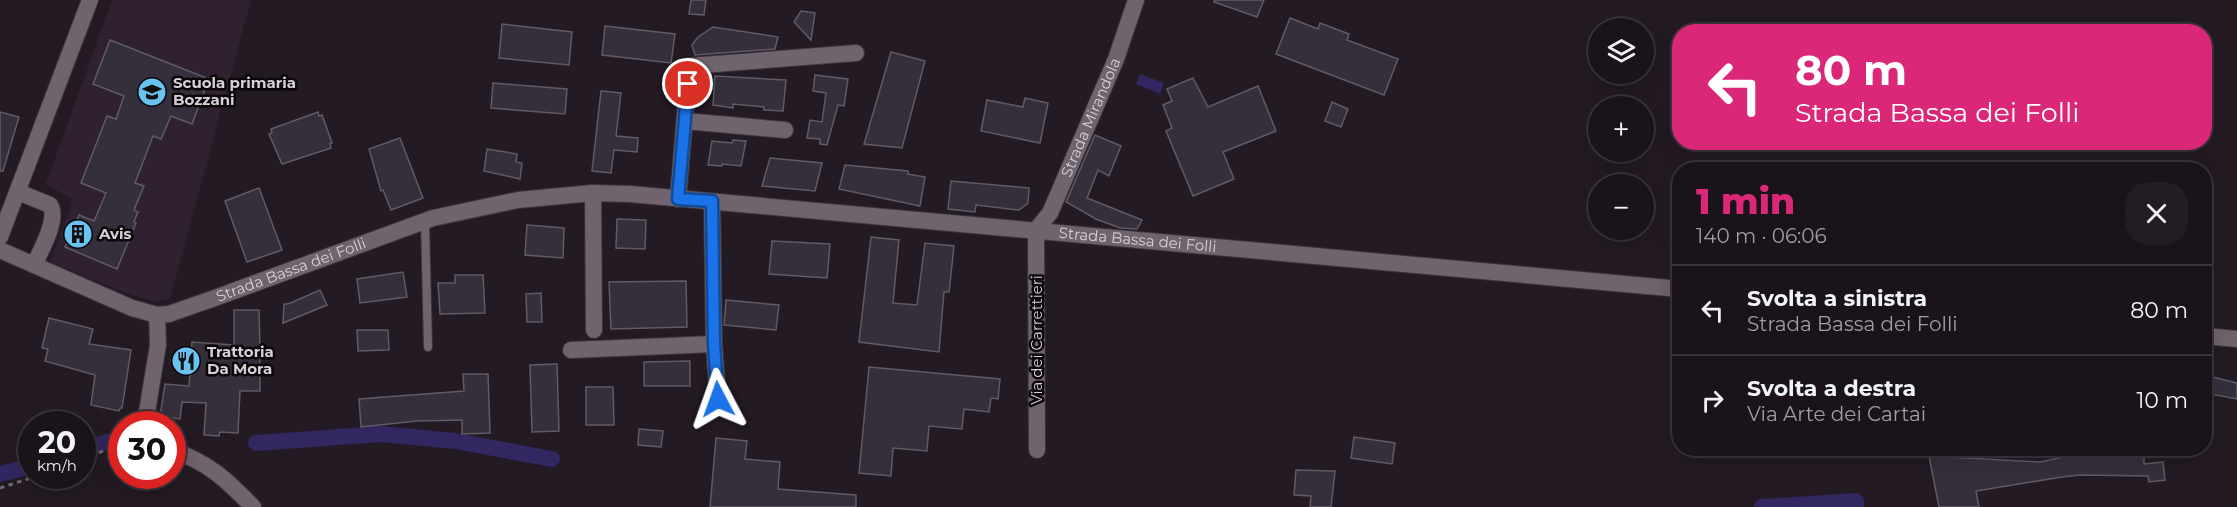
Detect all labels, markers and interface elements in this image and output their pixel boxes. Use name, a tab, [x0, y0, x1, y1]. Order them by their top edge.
map controls	[1588, 18, 1654, 240]
button: layers	[1588, 18, 1654, 84]
text: 80 m	[1795, 44, 1907, 96]
icon: left	[1696, 48, 1774, 126]
street label: Strada Mirandola	[1057, 55, 1124, 180]
pin	[662, 58, 713, 109]
icon: arrive	[671, 67, 704, 100]
place label: Scuola primaria Bozzani	[173, 73, 296, 109]
school or university icon: Scuola primaria Bozzani	[136, 76, 168, 108]
button: +	[1588, 96, 1654, 162]
text: Strada Bassa dei Folli	[1795, 96, 2079, 129]
button: −	[1588, 174, 1654, 240]
text: 1 min	[1696, 179, 1795, 223]
button: close	[2125, 182, 2188, 245]
building icon: Avis	[62, 218, 94, 250]
street label: Strada Bassa dei Folli	[1058, 223, 1217, 256]
place label: Avis	[98, 224, 132, 243]
text: 140 m · 06:06	[1696, 224, 1827, 248]
street label: Strada Bassa dei Folli	[213, 233, 368, 306]
street label: Via dei Carrettieri	[1027, 275, 1046, 405]
text: Svolta a sinistra	[1747, 285, 1927, 312]
icon: left	[1696, 294, 1729, 327]
text: 80 m	[2130, 297, 2188, 324]
text: Strada Bassa dei Folli	[1747, 312, 1958, 336]
place label: Trattoria Da Mora	[207, 342, 274, 378]
restaurant icon: Trattoria Da Mora	[170, 345, 202, 377]
position arrow	[686, 367, 750, 431]
text: Svolta a destra	[1747, 375, 1916, 402]
icon: right	[1696, 384, 1729, 417]
text: 10 m	[2136, 387, 2188, 414]
text: Via Arte dei Cartai	[1747, 402, 1926, 426]
speed limit sign: 30	[108, 411, 186, 489]
text: 20	[38, 424, 76, 461]
text: km/h	[37, 456, 77, 475]

